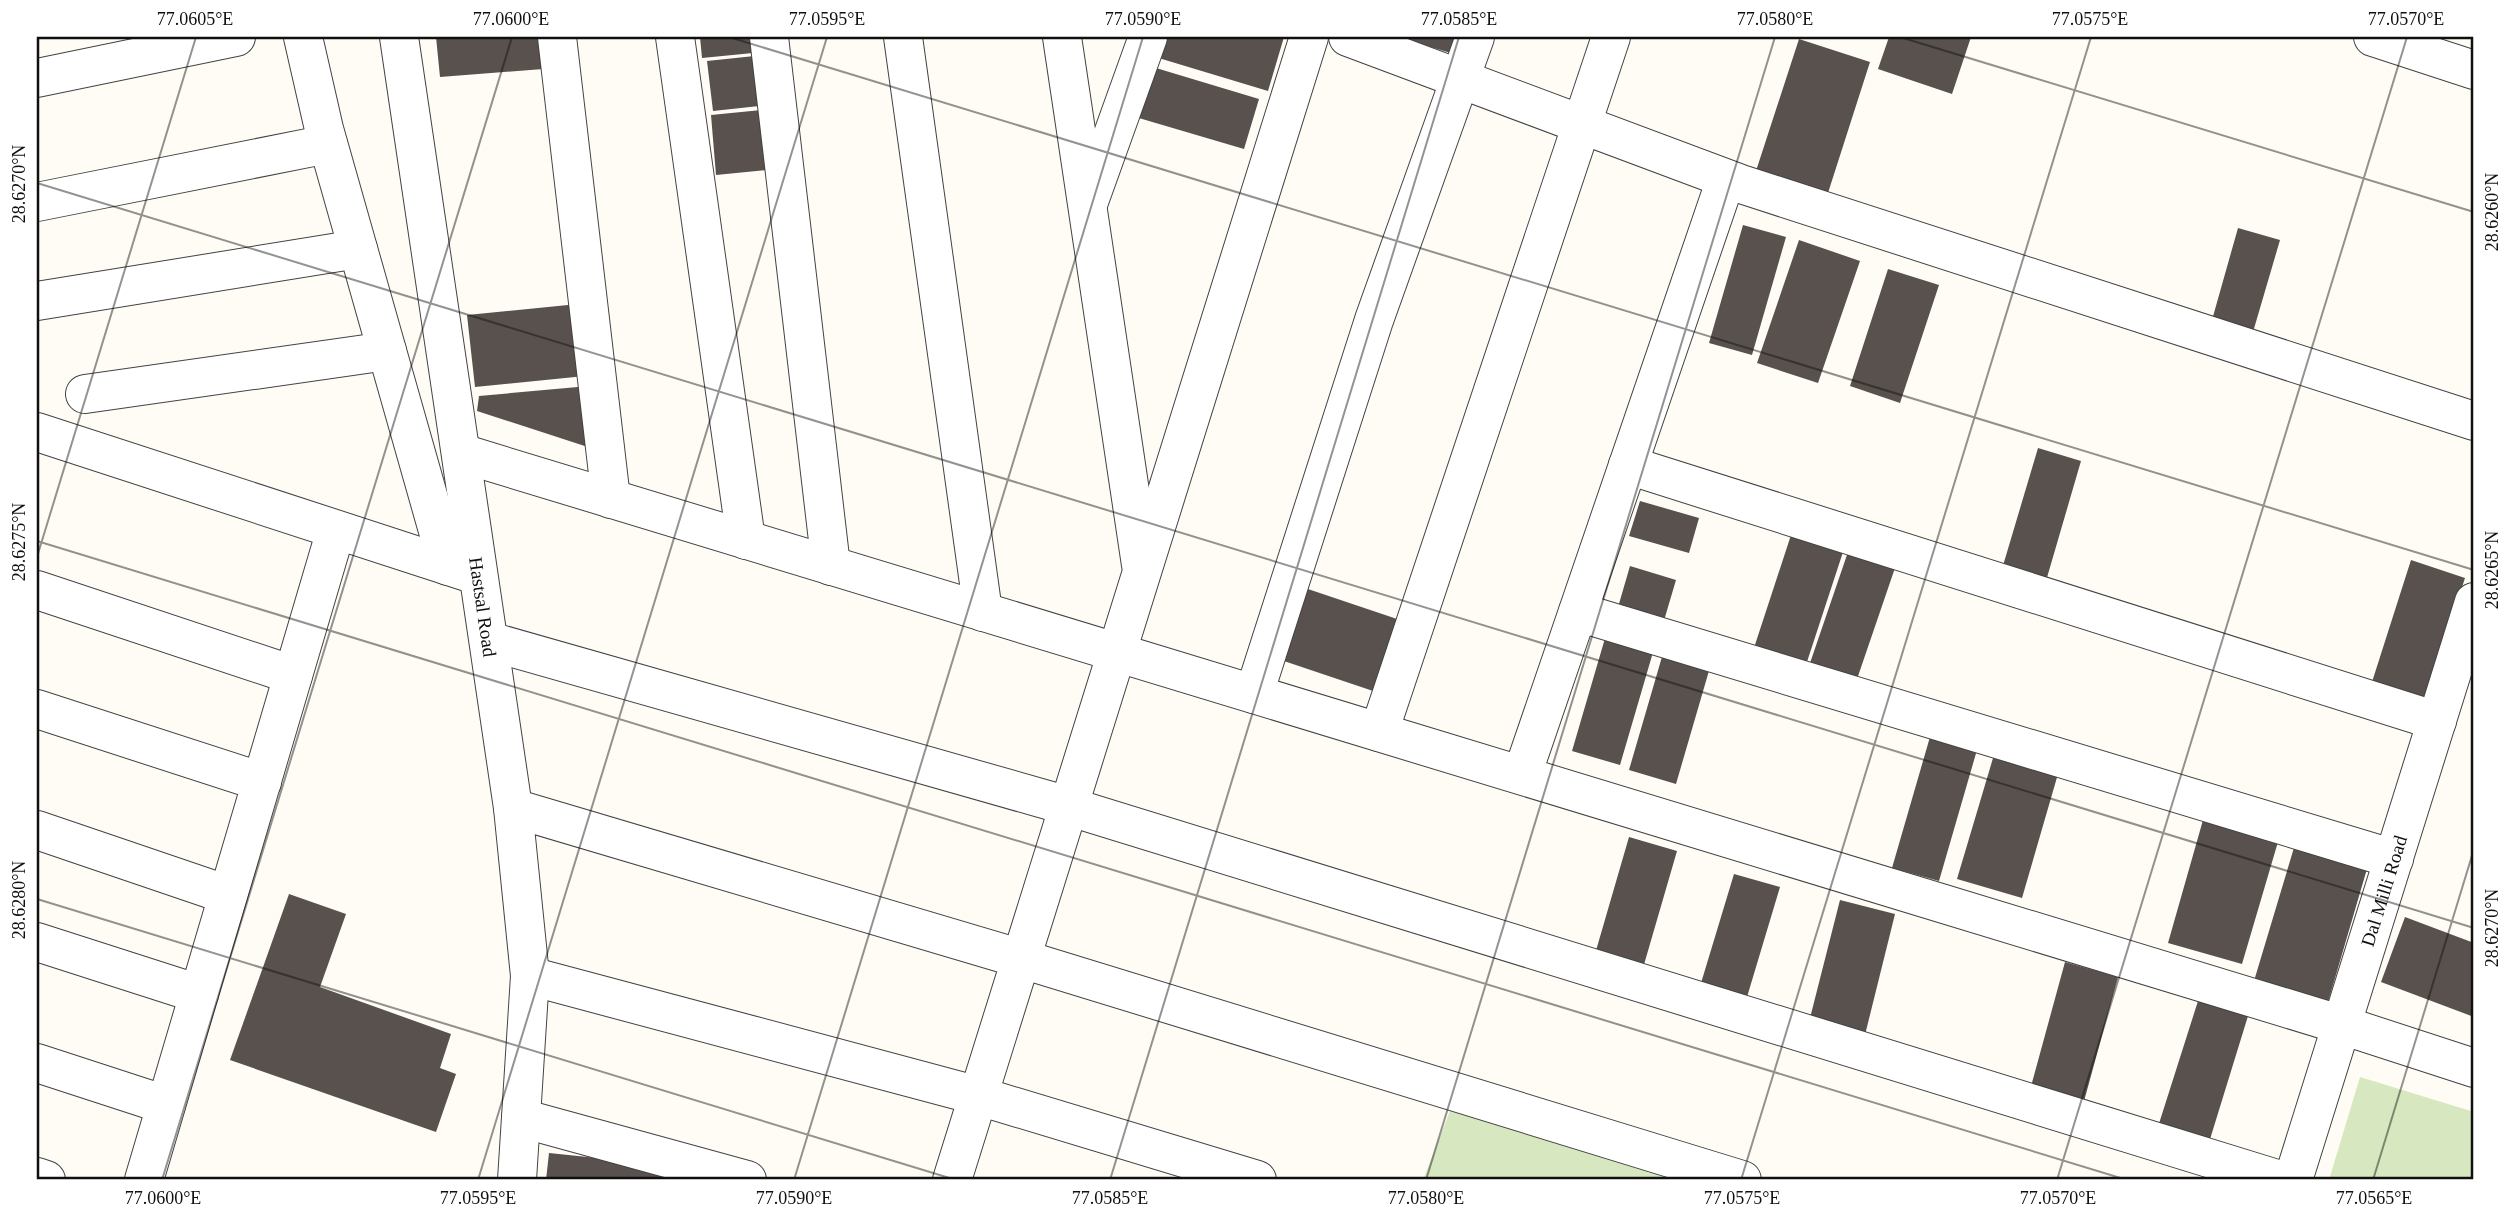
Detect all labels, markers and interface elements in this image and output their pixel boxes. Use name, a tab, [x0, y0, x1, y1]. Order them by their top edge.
text: 77.0605°E	[157, 9, 233, 29]
text: 77.0600°E	[473, 9, 549, 29]
text: 77.0595°E	[789, 9, 865, 29]
text: 77.0590°E	[1105, 9, 1181, 29]
text: 77.0585°E	[1421, 9, 1497, 29]
text: 77.0580°E	[1737, 9, 1813, 29]
text: 77.0575°E	[2052, 9, 2128, 29]
text: 77.0570°E	[2368, 9, 2444, 29]
text: 28.6270°N	[9, 145, 29, 223]
text: 28.6260°N	[2482, 173, 2502, 251]
text: 28.6275°N	[9, 503, 29, 581]
text: 28.6265°N	[2482, 531, 2502, 609]
street label: Hastsal Road	[465, 555, 501, 659]
street label: Dal Milli Road	[2357, 832, 2411, 949]
text: 28.6280°N	[9, 861, 29, 939]
text: 28.6270°N	[2482, 889, 2502, 967]
text: 77.0600°E	[125, 1188, 201, 1208]
text: 77.0595°E	[440, 1188, 516, 1208]
text: 77.0590°E	[756, 1188, 832, 1208]
text: 77.0585°E	[1072, 1188, 1148, 1208]
text: 77.0580°E	[1388, 1188, 1464, 1208]
text: 77.0575°E	[1704, 1188, 1780, 1208]
text: 77.0570°E	[2020, 1188, 2096, 1208]
text: 77.0565°E	[2336, 1188, 2412, 1208]

